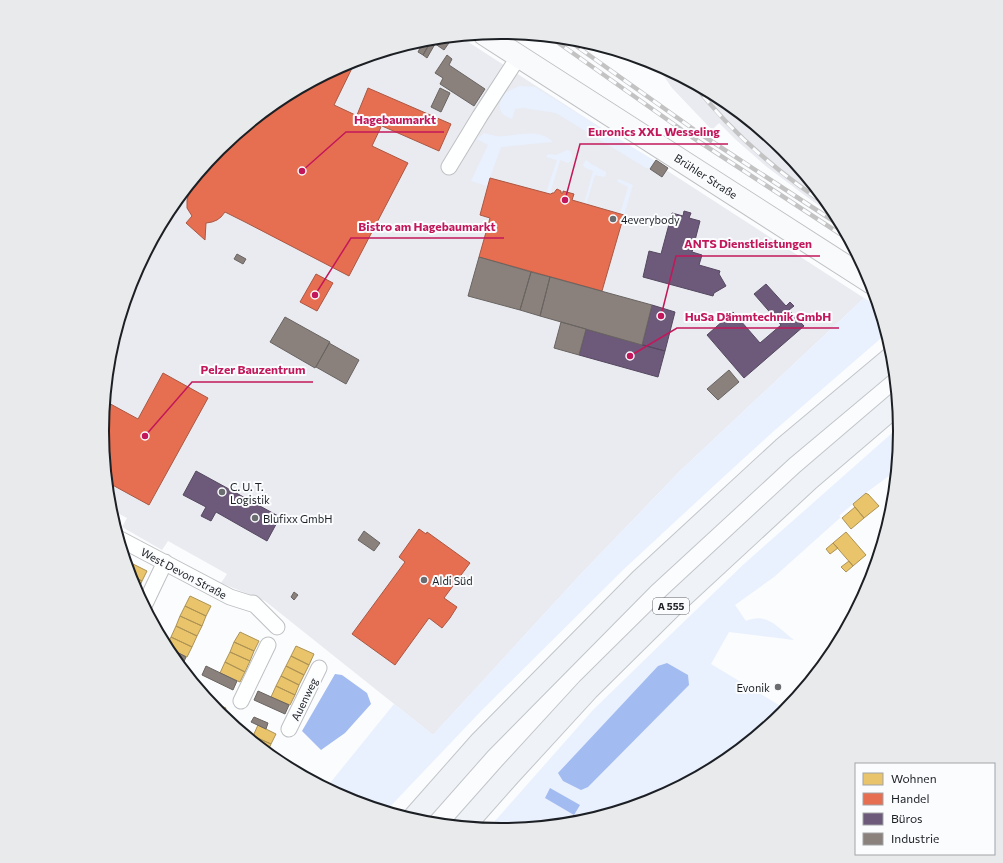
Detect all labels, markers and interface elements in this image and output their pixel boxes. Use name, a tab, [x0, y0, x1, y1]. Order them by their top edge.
callout: Hagebaumarkt	[346, 108, 444, 132]
text: Hagebaumarkt	[354, 112, 436, 126]
callout: Euronics XXL Wesseling	[580, 120, 728, 144]
text: Euronics XXL Wesseling	[588, 124, 720, 138]
street label: Brühler Straße	[672, 151, 740, 201]
place label: 4everybody	[621, 213, 680, 226]
callout: Bistro am Hagebaumarkt	[351, 214, 504, 238]
marker: 4everybody	[608, 214, 618, 224]
text: Bistro am Hagebaumarkt	[358, 219, 496, 233]
callout: ANTS Dienstleistungen	[676, 232, 820, 256]
text: ANTS Dienstleistungen	[684, 236, 812, 250]
callout: HuSa Dämmtechnik GmbH	[677, 304, 839, 328]
text: HuSa Dämmtechnik GmbH	[685, 309, 831, 323]
callout: Pelzer Bauzentrum	[192, 358, 313, 382]
text: Pelzer Bauzentrum	[201, 362, 305, 376]
place label: C. U. T. Logistik	[230, 480, 270, 506]
marker: C. U. T. Logistik	[217, 487, 227, 497]
place label: Blufixx GmbH	[263, 512, 332, 525]
marker: Blufixx GmbH	[250, 513, 260, 523]
street label: West Devon Straße	[139, 545, 229, 601]
place label: Aldi Süd	[432, 574, 473, 587]
marker: Aldi Süd	[419, 575, 429, 585]
road number: A 555	[653, 598, 689, 614]
street label: Auenweg	[288, 675, 320, 723]
place label: Evonik	[737, 681, 770, 694]
marker: Evonik	[773, 682, 783, 692]
legend	[855, 763, 995, 855]
text: Wohnen	[891, 771, 937, 785]
text: Handel	[891, 791, 929, 805]
text: Büros	[891, 811, 923, 825]
text: Industrie	[891, 831, 939, 845]

